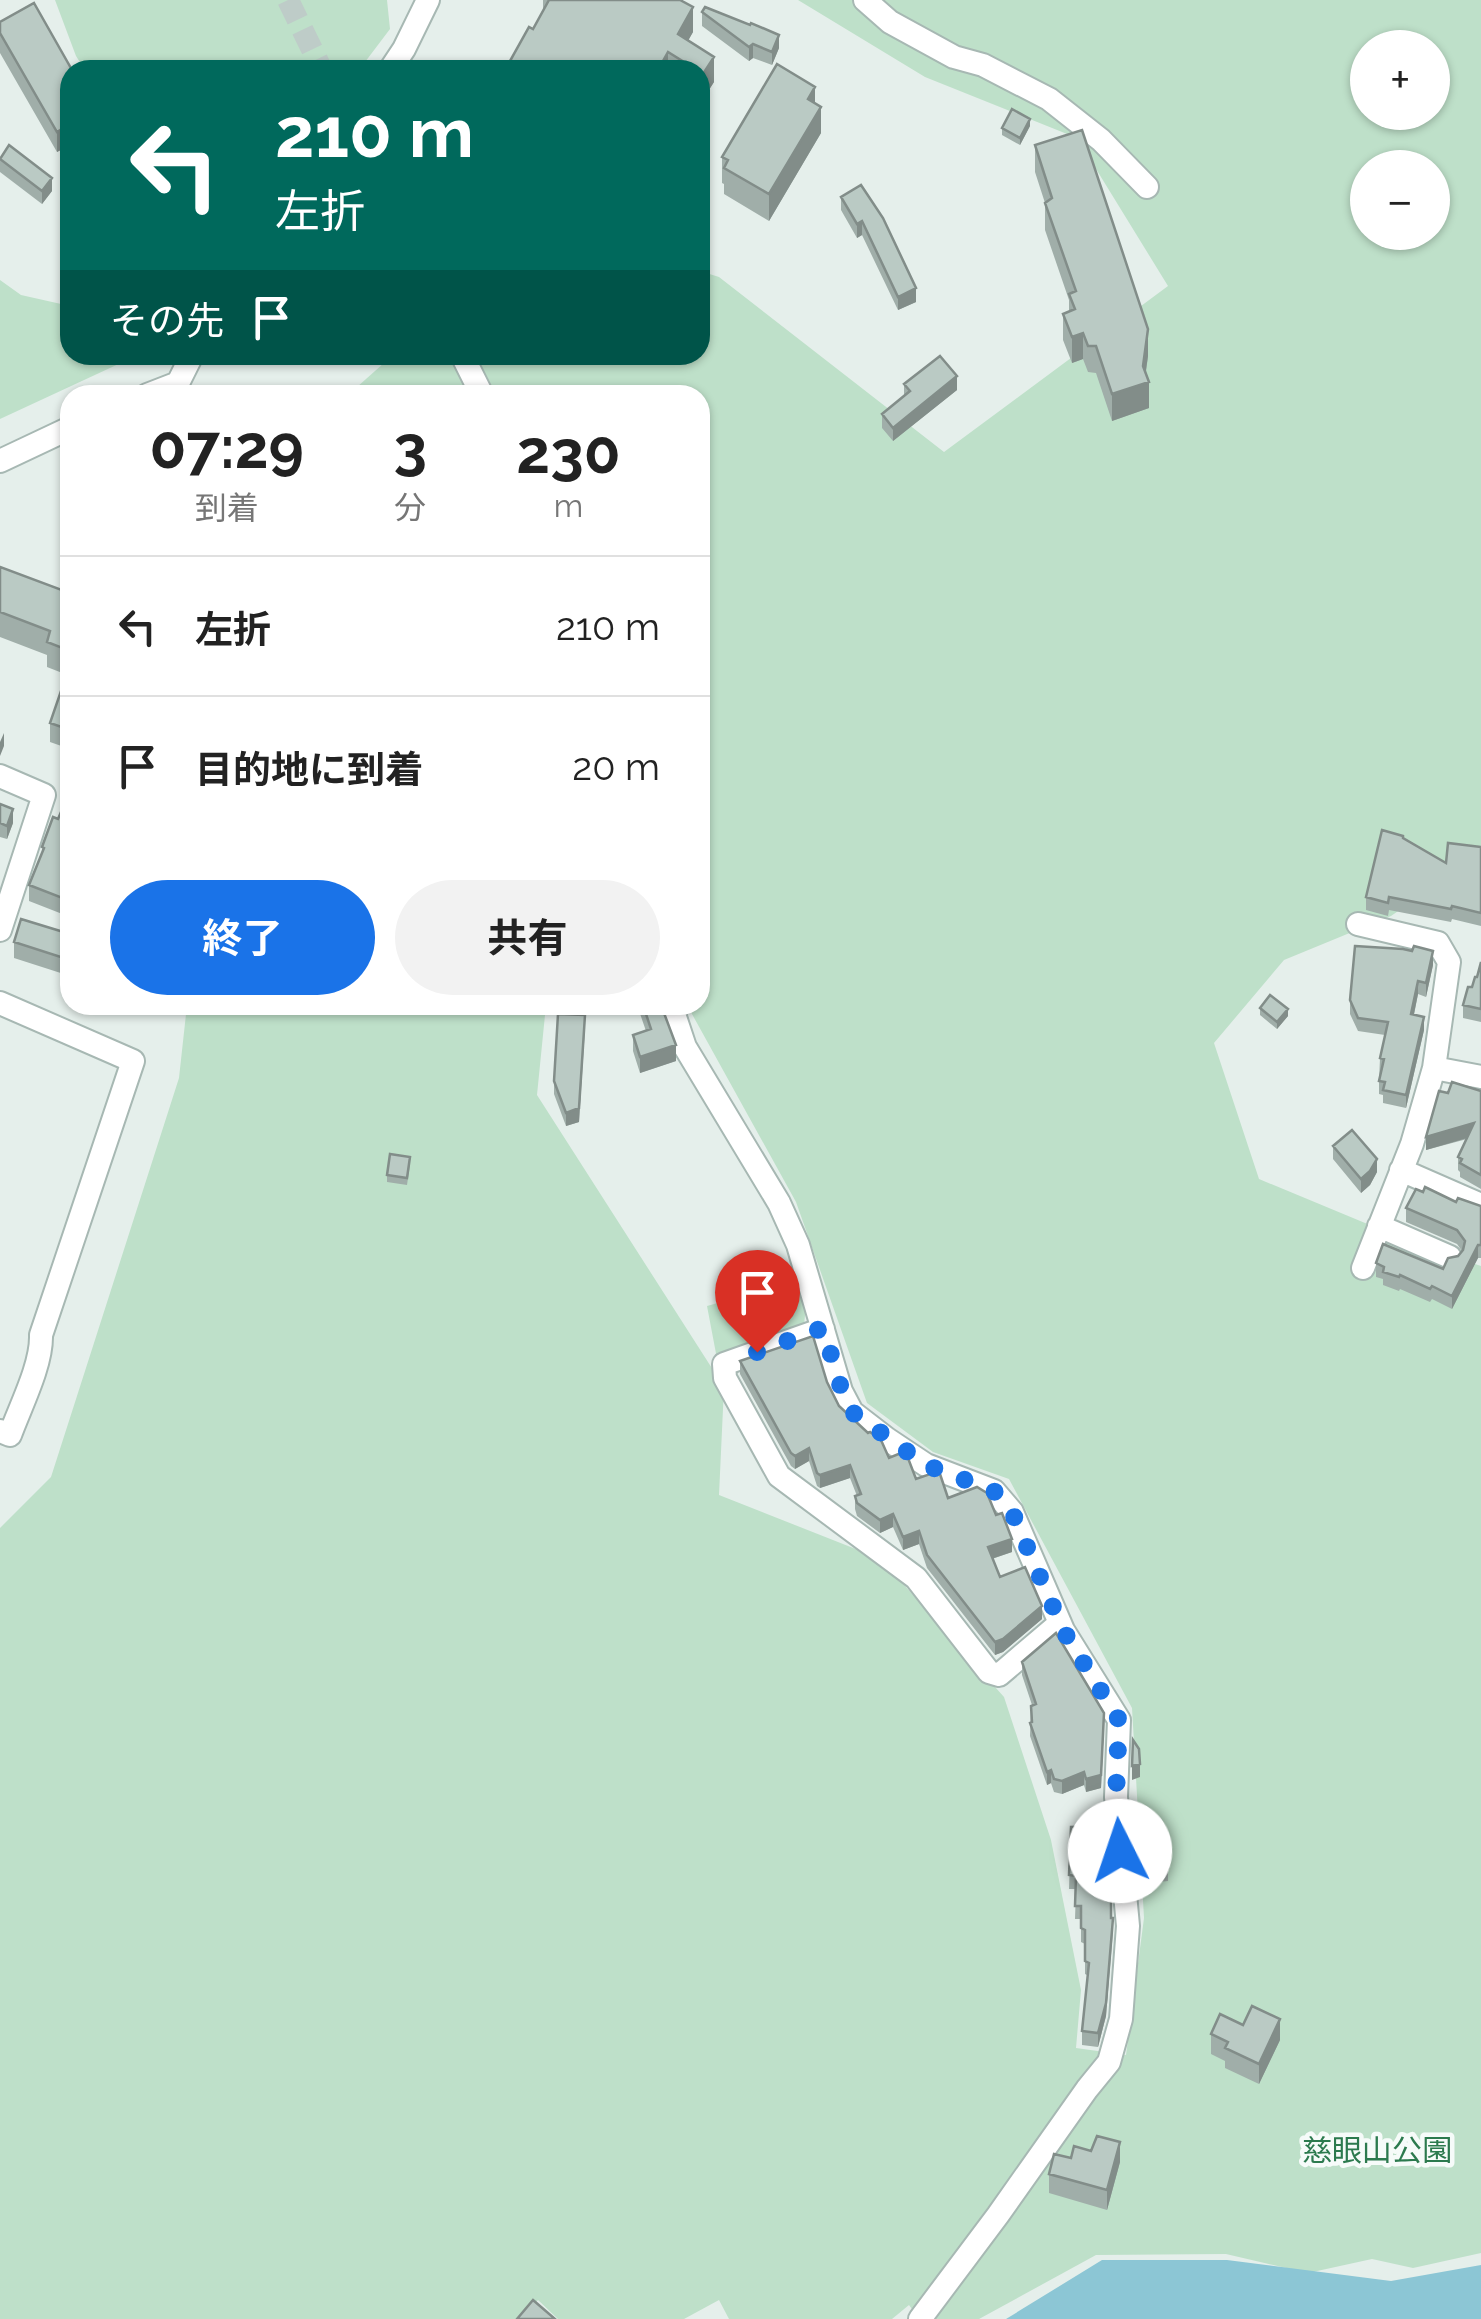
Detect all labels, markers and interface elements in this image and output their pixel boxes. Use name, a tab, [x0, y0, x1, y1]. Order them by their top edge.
map controls	[1350, 30, 1450, 250]
button: +	[1350, 30, 1450, 130]
text: 210 m	[275, 91, 474, 173]
icon: left	[110, 100, 240, 230]
button: −	[1350, 150, 1450, 250]
text: 左折	[275, 185, 365, 238]
icon: arrive	[244, 290, 299, 345]
text: その先	[110, 298, 224, 343]
text: 07:29	[149, 412, 304, 482]
text: 3	[393, 412, 427, 482]
text: 230	[516, 417, 621, 487]
text: m	[554, 487, 583, 524]
text: 到着	[195, 489, 259, 526]
text: 分	[394, 489, 426, 526]
icon: left	[110, 599, 165, 654]
text: 210 m	[556, 604, 660, 649]
text: 左折	[195, 607, 271, 652]
icon: arrive	[110, 739, 165, 794]
text: 20 m	[572, 744, 660, 789]
text: 目的地に到着	[195, 747, 423, 792]
button: 終了	[110, 880, 375, 995]
button: 共有	[395, 880, 660, 995]
pin	[715, 1250, 800, 1353]
icon: arrive	[730, 1265, 785, 1320]
position arrow	[1068, 1799, 1172, 1903]
park label: 慈眼山公園	[1302, 2133, 1452, 2168]

